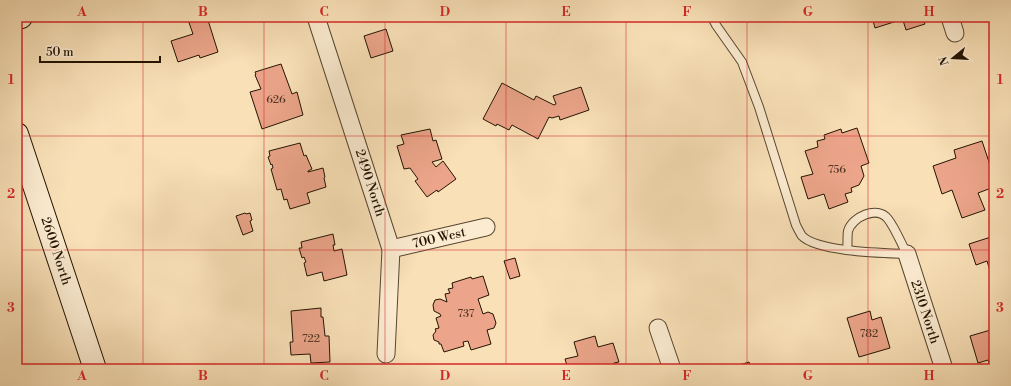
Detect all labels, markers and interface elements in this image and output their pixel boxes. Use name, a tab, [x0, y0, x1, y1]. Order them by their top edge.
text: A	[76, 4, 87, 20]
text: B	[198, 4, 208, 20]
text: C	[319, 4, 329, 20]
text: D	[440, 4, 450, 20]
text: E	[561, 4, 571, 20]
text: F	[682, 4, 692, 20]
text: G	[803, 4, 814, 20]
text: H	[924, 4, 935, 20]
scale bar	[40, 38, 160, 64]
north arrow	[933, 38, 973, 78]
text: 50 m	[46, 45, 74, 60]
text: N	[936, 54, 952, 67]
text: 1	[8, 72, 15, 88]
text: 1	[997, 72, 1004, 88]
house number: 626	[266, 93, 286, 107]
street label: 2490 North	[352, 147, 388, 219]
house number: 756	[828, 163, 846, 177]
text: 2	[7, 186, 15, 202]
text: 2	[996, 186, 1004, 202]
street label: 2600 North	[37, 215, 75, 287]
street label: 700 West	[411, 224, 468, 252]
street label: 2310 North	[907, 278, 943, 346]
text: 3	[7, 300, 15, 316]
text: 3	[996, 300, 1004, 316]
house number: 737	[458, 307, 475, 321]
house number: 782	[860, 327, 878, 341]
house number: 722	[302, 332, 320, 346]
text: A	[76, 368, 87, 384]
text: B	[198, 368, 208, 384]
text: C	[319, 368, 329, 384]
text: D	[440, 368, 450, 384]
text: E	[561, 368, 571, 384]
text: F	[682, 368, 692, 384]
text: G	[803, 368, 814, 384]
text: H	[924, 368, 935, 384]

